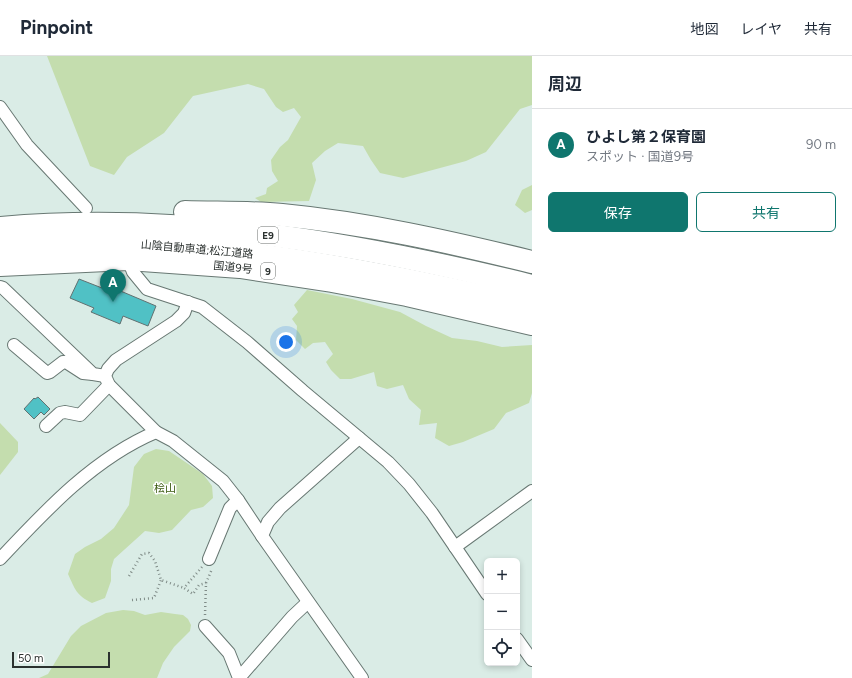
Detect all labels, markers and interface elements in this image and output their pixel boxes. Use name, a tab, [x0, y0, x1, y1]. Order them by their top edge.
text: Pinpoint	[20, 16, 93, 39]
text: 地図	[690, 21, 718, 38]
text: レイヤ	[740, 21, 782, 38]
text: 共有	[804, 21, 832, 38]
text: 周辺	[548, 74, 582, 94]
text: ひよし第２保育園	[586, 128, 706, 146]
text: A	[556, 137, 566, 152]
text: 90 m	[806, 137, 836, 152]
text: スポット · 国道9号	[586, 149, 694, 164]
button: 保存	[548, 192, 688, 232]
button: 共有	[696, 192, 836, 232]
road number: E9	[258, 227, 278, 243]
street label: 山陰自動車道;松江道路	[140, 238, 254, 261]
street label: 国道9号	[213, 259, 253, 276]
road number: 9	[261, 263, 275, 279]
pin: A	[100, 269, 126, 302]
your location	[276, 332, 296, 352]
park label: 桧山	[154, 482, 176, 495]
map controls	[484, 558, 520, 666]
button: +	[484, 558, 520, 594]
button: −	[484, 594, 520, 630]
button: locate	[484, 630, 520, 666]
scale bar	[12, 650, 110, 669]
text: 50 m	[18, 652, 43, 665]

